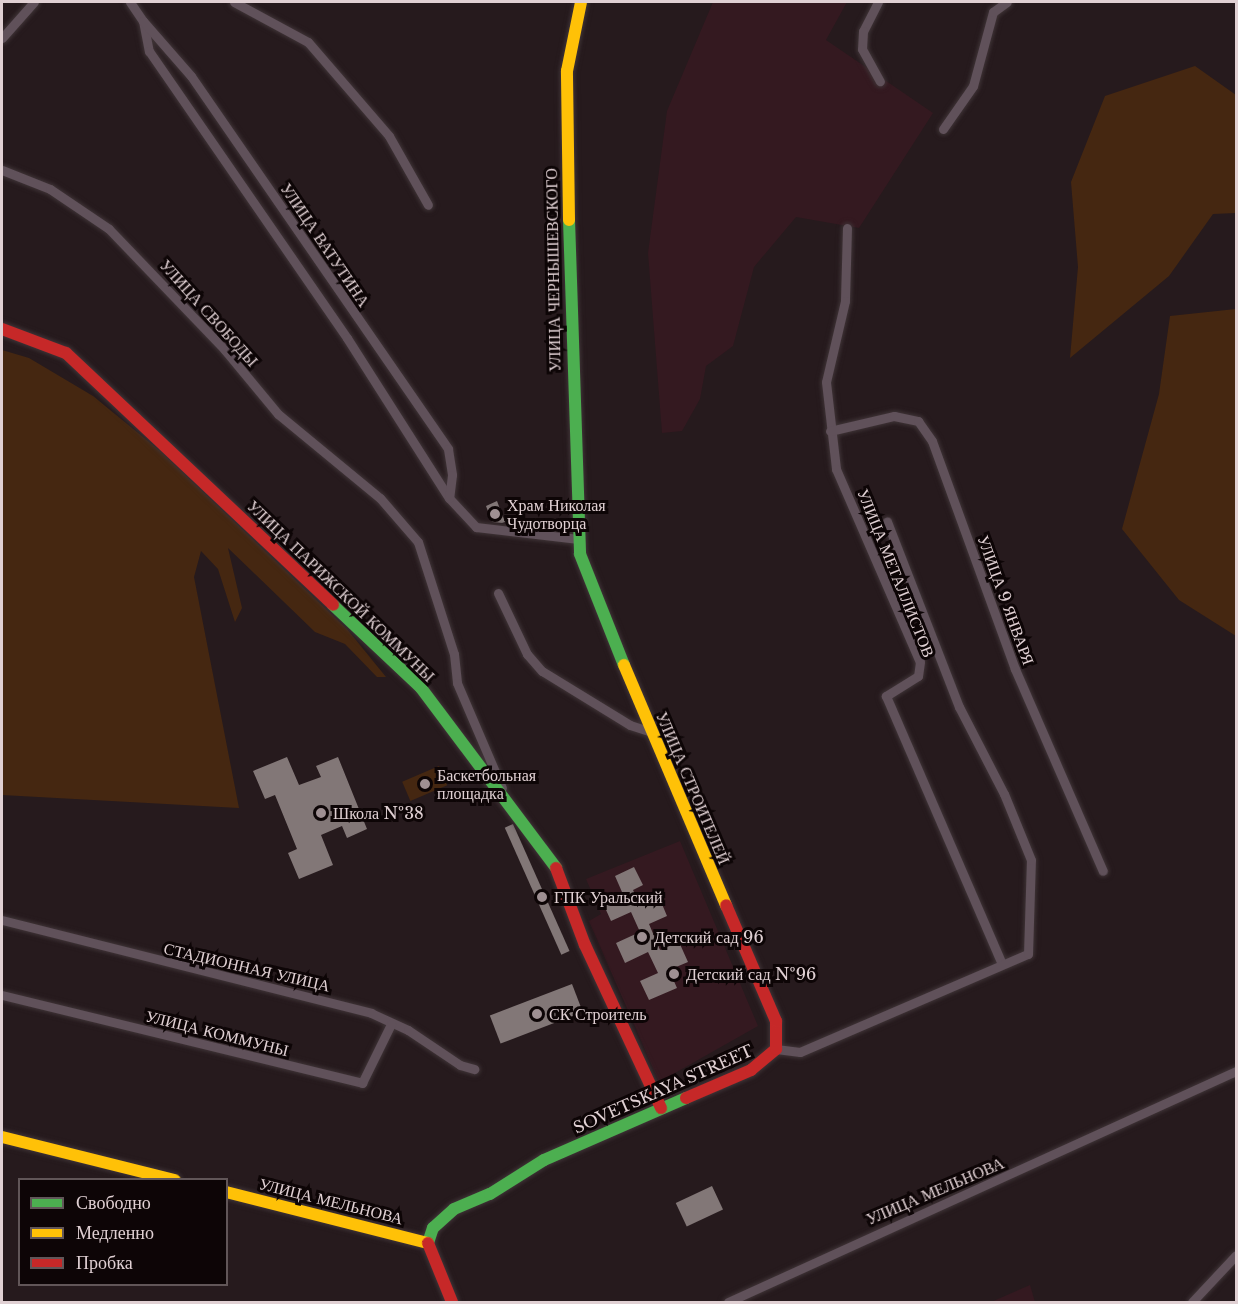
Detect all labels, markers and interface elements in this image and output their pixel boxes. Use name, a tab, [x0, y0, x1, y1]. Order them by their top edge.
street label: УЛИЦА ЧЕРНЫШЕВСКОГО	[542, 168, 564, 372]
street label: УЛИЦА ВАТУТИНА	[277, 180, 373, 310]
street label: УЛИЦА СВОБОДЫ	[156, 256, 262, 370]
street label: УЛИЦА МЕТАЛЛИСТОВ	[853, 486, 939, 660]
place label: Храм Николая Чудотворца	[507, 495, 606, 533]
street label: УЛИЦА ПАРИЖСКОЙ КОММУНЫ	[243, 496, 439, 686]
marker: Храм Николая Чудотворца	[488, 507, 502, 521]
street label: УЛИЦА 9 ЯНВАРЯ	[974, 533, 1038, 667]
street label: УЛИЦА СТРОИТЕЛЕЙ	[652, 709, 734, 867]
place label: Баскетбольная площадка	[437, 765, 536, 803]
marker: Баскетбольная площадка	[418, 777, 432, 791]
place label: Школа №38	[333, 803, 424, 823]
marker: Школа №38	[314, 806, 328, 820]
place label: ГПК Уральский	[554, 887, 663, 907]
marker: ГПК Уральский	[535, 890, 549, 904]
place label: Детский сад 96	[654, 927, 764, 947]
marker: Детский сад 96	[635, 930, 649, 944]
street label: СТАДИОННАЯ УЛИЦА	[162, 939, 332, 995]
place label: Детский сад №96	[686, 964, 816, 984]
marker: Детский сад №96	[667, 967, 681, 981]
place label: СК Строитель	[549, 1004, 647, 1024]
street label: УЛИЦА КОММУНЫ	[143, 1006, 291, 1060]
marker: СК Строитель	[530, 1007, 544, 1021]
street label: SOVETSKAYA STREET	[570, 1041, 756, 1137]
street label: УЛИЦА МЕЛЬНОВА	[863, 1153, 1007, 1229]
street label: УЛИЦА МЕЛЬНОВА	[257, 1174, 405, 1228]
legend	[18, 1178, 228, 1286]
text: Свободно	[76, 1192, 151, 1214]
text: Медленно	[76, 1222, 154, 1244]
text: Пробка	[76, 1252, 133, 1274]

